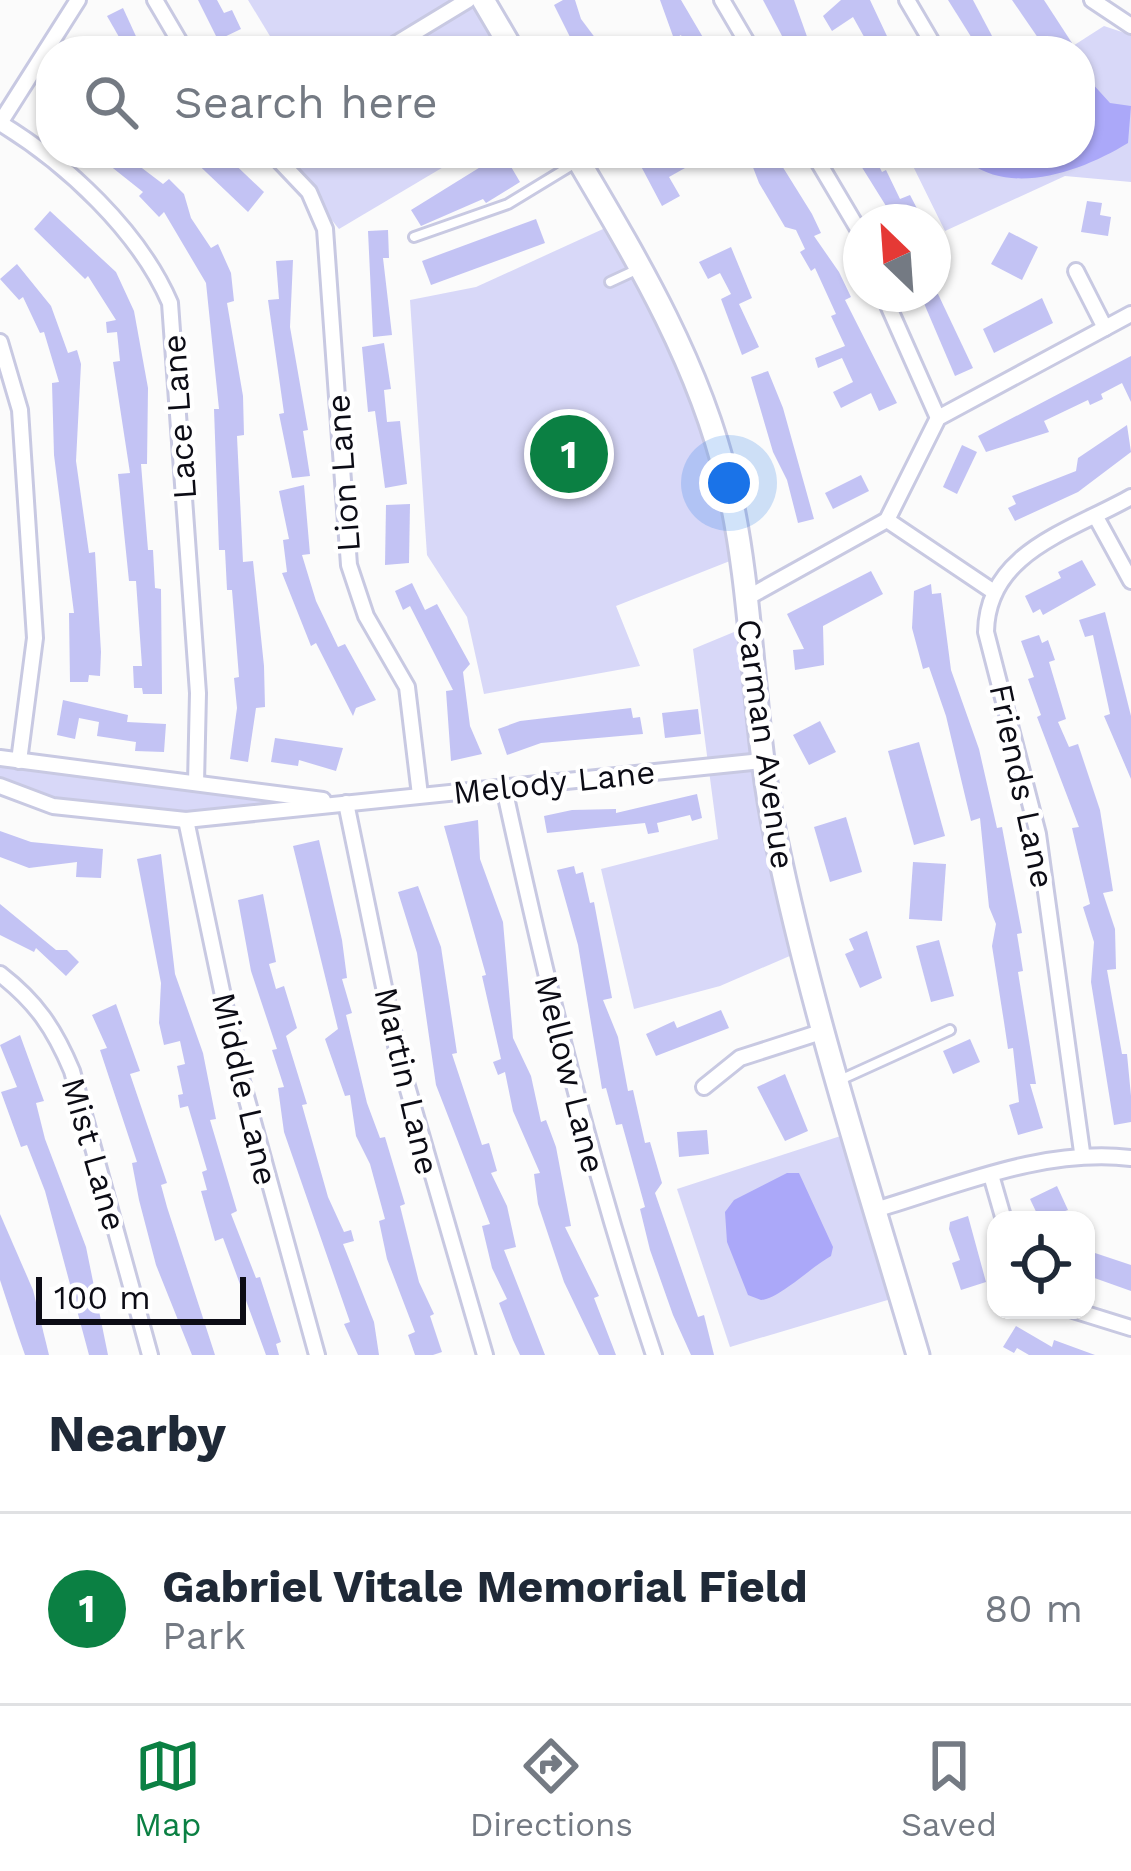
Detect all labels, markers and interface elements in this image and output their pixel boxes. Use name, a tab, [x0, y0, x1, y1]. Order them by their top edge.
search box	[36, 36, 1095, 168]
icon: search	[78, 69, 144, 135]
text: Search here	[174, 76, 438, 129]
north arrow	[843, 204, 951, 312]
street label: Lace Lane	[154, 333, 204, 501]
street label: Lion Lane	[318, 393, 368, 553]
pin: 1	[530, 409, 608, 499]
your location	[699, 453, 759, 513]
street label: Carman Avenue	[729, 617, 803, 871]
street label: Friends Lane	[981, 680, 1063, 892]
street label: Melody Lane	[451, 752, 657, 812]
street label: Mellow Lane	[527, 971, 613, 1177]
street label: Martin Lane	[366, 983, 448, 1179]
street label: Middle Lane	[204, 989, 286, 1189]
street label: Mist Lane	[54, 1073, 134, 1235]
map controls	[987, 1211, 1095, 1319]
button: locate	[987, 1211, 1095, 1319]
scale bar	[36, 1271, 246, 1324]
text: 100 m	[54, 1278, 151, 1317]
text: Nearby	[48, 1404, 226, 1463]
text: Gabriel Vitale Memorial Field	[162, 1560, 808, 1613]
text: 1	[79, 1586, 95, 1631]
text: 80 m	[984, 1586, 1083, 1631]
text: Park	[162, 1613, 246, 1658]
tab: Map	[134, 1733, 201, 1844]
tab: Directions	[470, 1733, 633, 1844]
tab: Saved	[901, 1733, 997, 1844]

